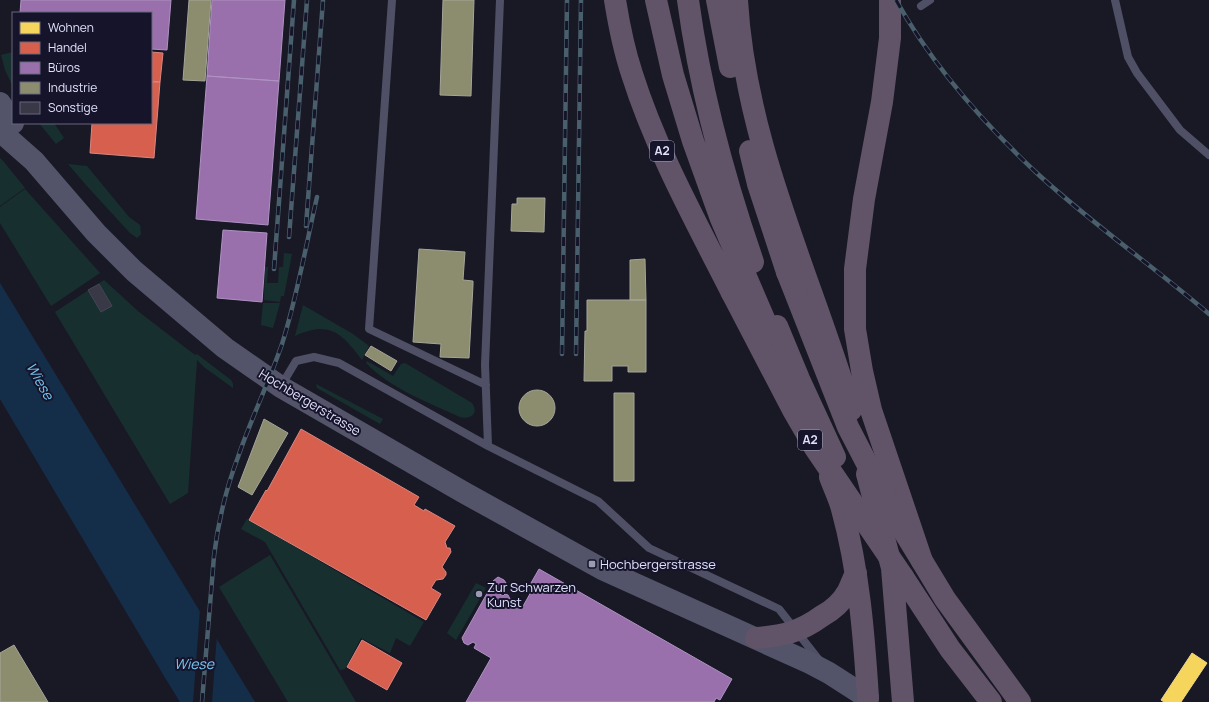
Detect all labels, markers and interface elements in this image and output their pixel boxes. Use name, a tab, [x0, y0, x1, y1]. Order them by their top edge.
legend	[12, 12, 152, 124]
text: Wohnen	[48, 19, 94, 36]
text: Handel	[48, 39, 87, 56]
text: Büros	[48, 59, 80, 76]
text: Industrie	[48, 79, 97, 96]
text: Sonstige	[48, 99, 98, 116]
road number: A2	[650, 141, 674, 161]
water label: Wiese	[22, 359, 59, 403]
street label: Hochbergerstrasse	[256, 364, 365, 440]
road number: A2	[798, 430, 822, 450]
place label: Hochbergerstrasse	[600, 555, 716, 573]
marker: Hochbergerstrasse	[587, 559, 597, 569]
place label: Zur Schwarzen Kunst	[487, 578, 576, 611]
marker: Zur Schwarzen Kunst	[474, 589, 484, 599]
water label: Wiese	[174, 654, 215, 673]

